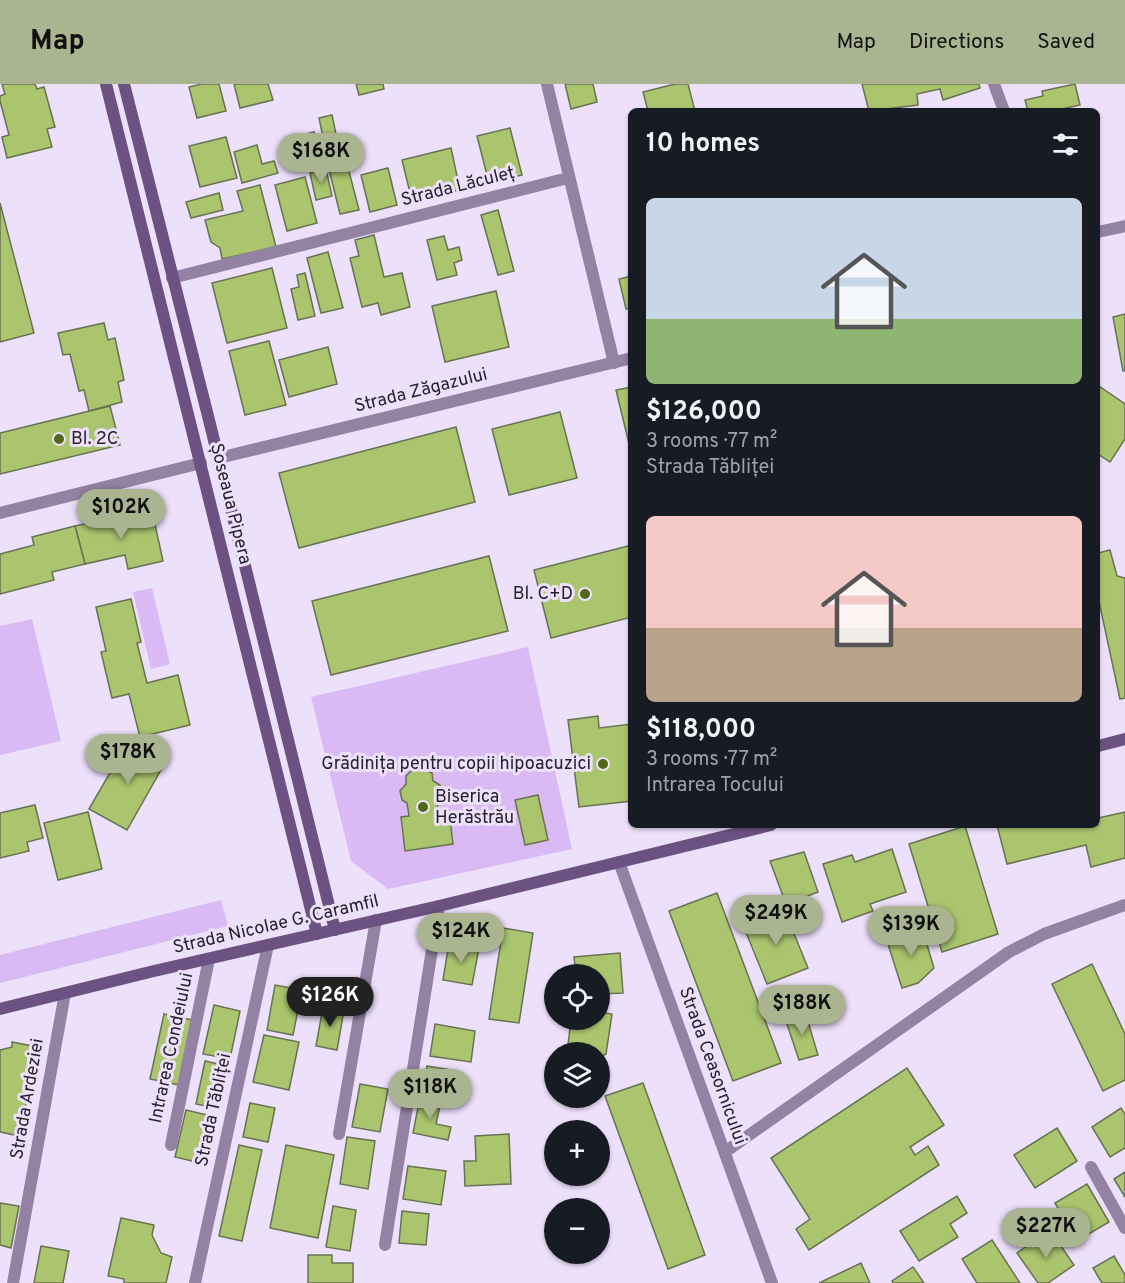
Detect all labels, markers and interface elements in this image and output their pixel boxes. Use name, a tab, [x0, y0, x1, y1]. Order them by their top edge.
text: Map	[30, 24, 85, 60]
text: Map	[836, 29, 876, 56]
text: Directions	[909, 29, 1004, 56]
text: Saved	[1037, 29, 1095, 56]
text: 10 homes	[646, 128, 760, 161]
icon: filters	[1049, 128, 1082, 161]
pin: $168K	[279, 133, 363, 184]
text: $168K	[291, 139, 351, 165]
street label: Strada Lăculeț	[399, 162, 517, 212]
icon: home	[810, 237, 918, 345]
street label: Strada Zăgazului	[352, 363, 490, 419]
text: $126,000	[646, 396, 762, 429]
place label: Bl. 2C	[71, 428, 118, 451]
text: 3 rooms · 77 m²	[646, 429, 777, 455]
marker: Bl. 2C	[52, 432, 66, 446]
street label: Șoseaua Pipera	[204, 441, 256, 567]
text: Strada Tăbliței	[646, 455, 774, 481]
pin: $102K	[79, 489, 163, 540]
text: $102K	[91, 495, 151, 521]
icon: home	[810, 555, 918, 663]
place label: Bl. C+D	[513, 583, 573, 606]
marker: Bl. C+D	[578, 587, 592, 601]
text: $118,000	[646, 714, 756, 747]
pin: $178K	[86, 734, 170, 785]
text: $178K	[100, 740, 156, 766]
text: 3 rooms · 77 m²	[646, 747, 777, 773]
place label: Grădinița pentru copii hipoacuzici	[321, 753, 591, 776]
marker: Grădinița pentru copii hipoacuzici	[596, 757, 610, 771]
text: Intrarea Tocului	[646, 773, 784, 799]
place label: Biserica Herăstrău	[435, 786, 514, 830]
marker: Biserica Herăstrău	[416, 800, 430, 814]
street label: Strada Nicolae G. Caramfil	[171, 890, 381, 960]
pin: $249K	[734, 895, 818, 946]
text: $249K	[744, 901, 808, 927]
pin: $139K	[869, 906, 953, 957]
text: $139K	[882, 912, 940, 938]
pin: $124K	[419, 913, 503, 964]
text: $124K	[431, 919, 491, 945]
map controls	[544, 964, 610, 1264]
button: locate	[544, 964, 610, 1030]
street label: Intrarea Condeiului	[145, 971, 199, 1125]
pin: $126K	[288, 977, 372, 1028]
text: $126K	[301, 983, 359, 1009]
street label: Strada Ceasornicului	[673, 984, 751, 1148]
pin: $188K	[760, 985, 844, 1036]
text: $188K	[772, 991, 832, 1017]
street label: Strada Ardeziei	[6, 1037, 50, 1161]
button: layers	[544, 1042, 610, 1108]
street label: Strada Tăbliței	[191, 1051, 237, 1169]
pin: $118K	[388, 1069, 472, 1120]
text: $118K	[403, 1075, 457, 1101]
button: +	[544, 1120, 610, 1186]
button: −	[544, 1198, 610, 1264]
pin: $227K	[1004, 1208, 1088, 1259]
text: $227K	[1015, 1214, 1077, 1240]

